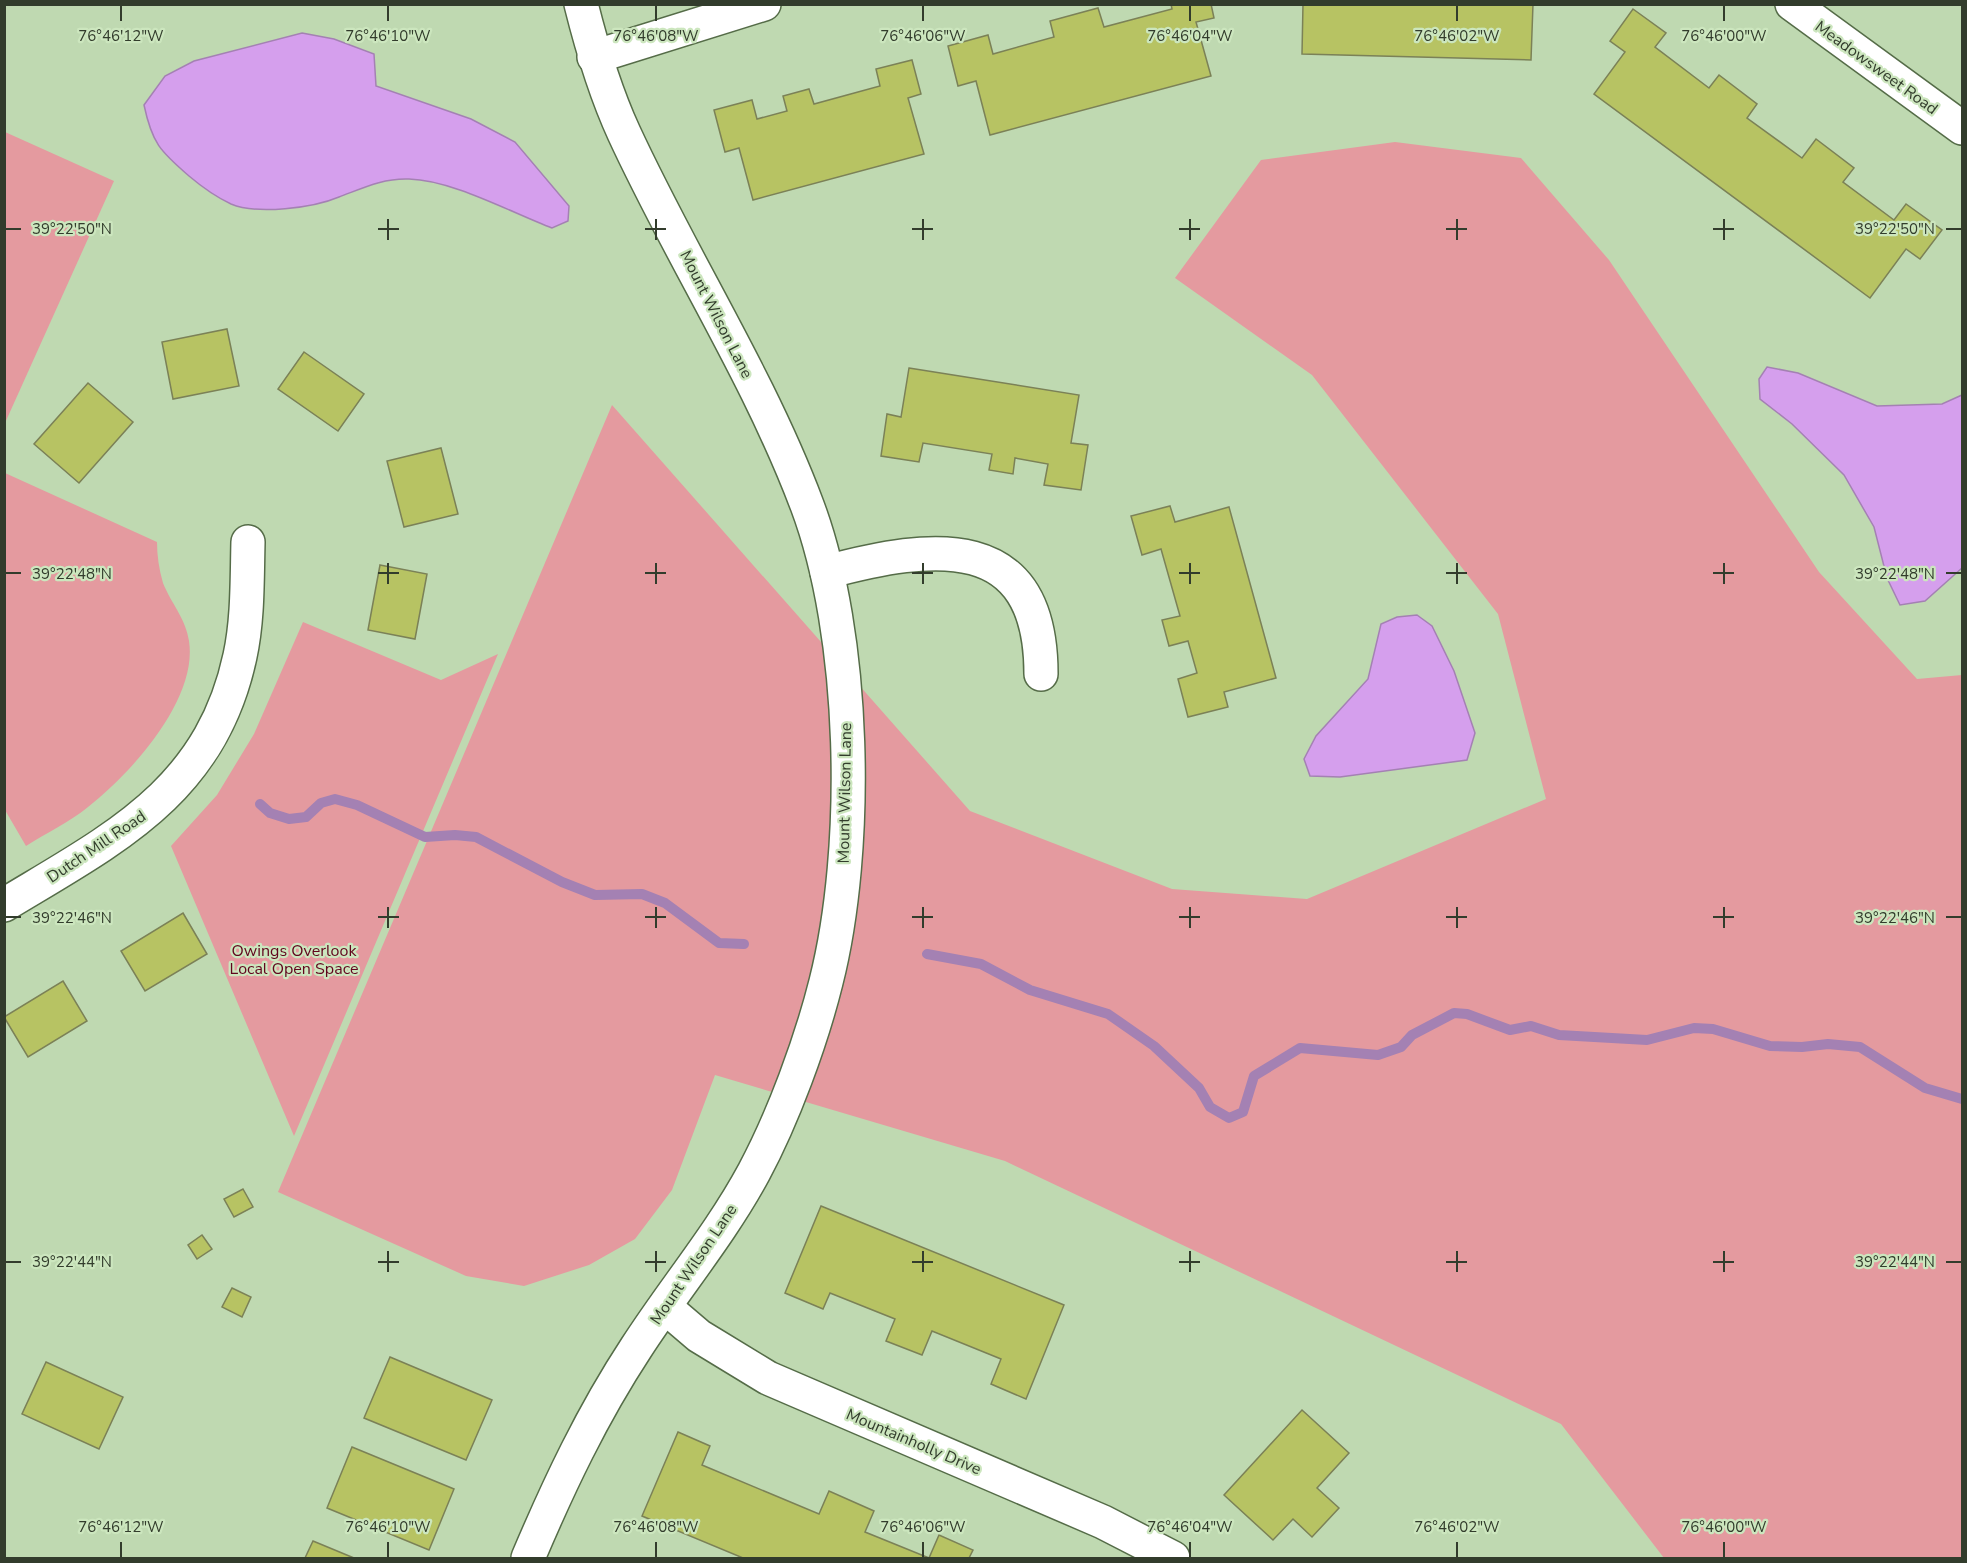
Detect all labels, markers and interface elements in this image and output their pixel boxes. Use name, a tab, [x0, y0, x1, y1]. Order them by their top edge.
street label: Meadowsweet Road	[1811, 16, 1942, 120]
text: 76°46'12"W	[78, 26, 164, 46]
text: 76°46'10"W	[345, 26, 431, 46]
text: 76°46'08"W	[613, 26, 699, 46]
text: 76°46'06"W	[880, 26, 966, 46]
text: 76°46'04"W	[1147, 26, 1233, 46]
text: 76°46'02"W	[1414, 26, 1500, 46]
text: 76°46'00"W	[1681, 26, 1767, 46]
text: 39°22'50"N	[32, 219, 112, 239]
text: 39°22'50"N	[1855, 219, 1935, 239]
street label: Mount Wilson Lane	[674, 247, 758, 382]
text: 39°22'48"N	[32, 564, 112, 584]
text: 39°22'48"N	[1855, 564, 1935, 584]
street label: Mount Wilson Lane	[833, 722, 857, 864]
street label: Dutch Mill Road	[43, 806, 150, 888]
text: 39°22'46"N	[32, 908, 112, 928]
text: 39°22'46"N	[1855, 908, 1935, 928]
park label: Owings Overlook Local Open Space	[230, 940, 358, 980]
street label: Mount Wilson Lane	[645, 1200, 742, 1329]
text: 39°22'44"N	[32, 1252, 112, 1272]
text: 39°22'44"N	[1855, 1252, 1935, 1272]
street label: Mountainholly Drive	[843, 1403, 985, 1480]
text: 76°46'12"W	[78, 1517, 164, 1537]
text: 76°46'10"W	[345, 1517, 431, 1537]
text: 76°46'08"W	[613, 1517, 699, 1537]
text: 76°46'06"W	[880, 1517, 966, 1537]
text: 76°46'04"W	[1147, 1517, 1233, 1537]
text: 76°46'02"W	[1414, 1517, 1500, 1537]
text: 76°46'00"W	[1681, 1517, 1767, 1537]

